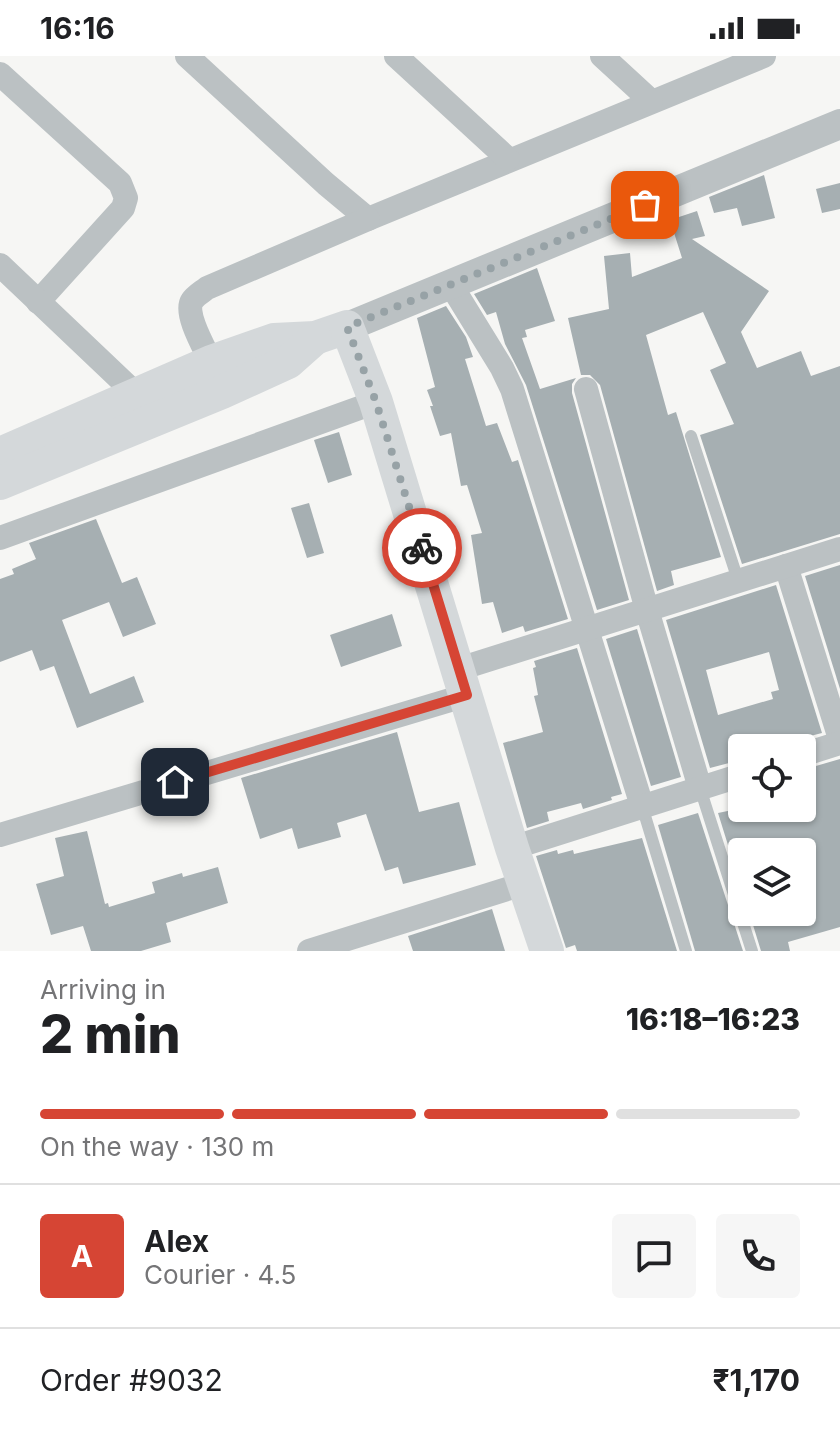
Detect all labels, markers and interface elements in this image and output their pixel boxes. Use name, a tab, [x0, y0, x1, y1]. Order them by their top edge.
text: 16:16	[40, 10, 115, 46]
pin	[611, 171, 679, 239]
icon: bag	[623, 183, 667, 227]
courier	[382, 508, 462, 588]
icon: bike	[400, 526, 444, 570]
map controls	[728, 734, 816, 926]
button: locate	[728, 734, 816, 822]
pin	[141, 748, 209, 816]
icon: home	[153, 760, 197, 804]
button: layers	[728, 838, 816, 926]
text: Arriving in	[40, 974, 166, 1005]
text: 16:18–16:23	[626, 1001, 800, 1037]
text: 2 min	[40, 1003, 181, 1066]
text: On the way · 130 m	[40, 1131, 274, 1162]
button: chat	[612, 1214, 696, 1298]
button: phone	[716, 1214, 800, 1298]
text: Alex	[144, 1223, 209, 1259]
text: A	[71, 1238, 93, 1274]
text: Courier · 4.5	[144, 1259, 296, 1290]
text: Order #9032	[40, 1362, 223, 1398]
text: ₹1,170	[712, 1362, 800, 1398]

